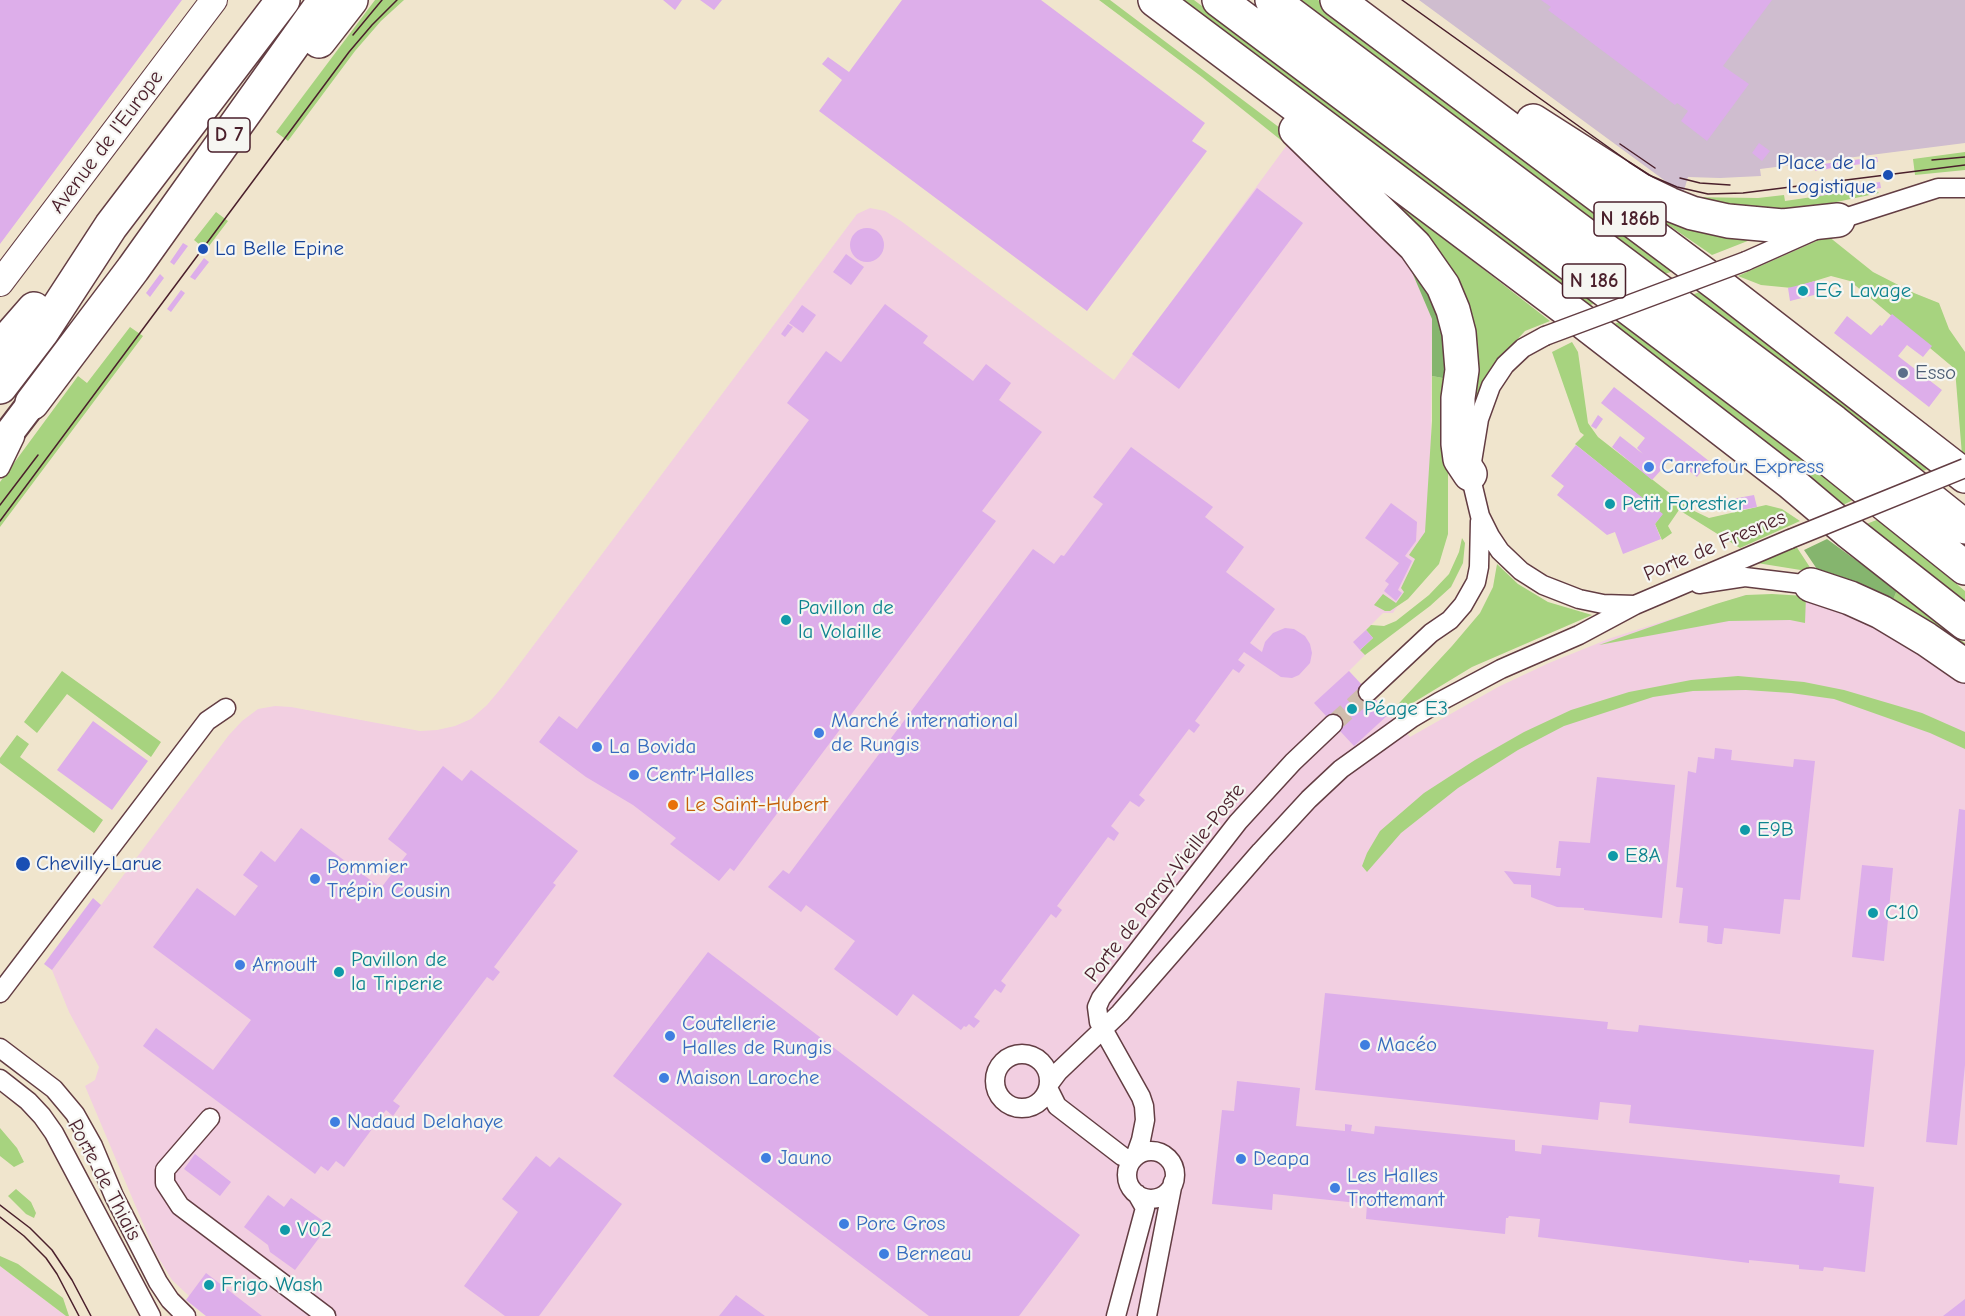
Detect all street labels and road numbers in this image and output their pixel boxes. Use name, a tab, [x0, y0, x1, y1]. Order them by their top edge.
street label: Avenue de l'Europe	[45, 66, 169, 218]
road number: D 7	[208, 118, 250, 152]
road number: N 186b	[1594, 202, 1666, 236]
road number: N 186	[1562, 264, 1626, 298]
street label: Porte de Fresnes	[1640, 505, 1790, 587]
street label: Porte de Paray-Vieille-Poste	[1080, 779, 1250, 987]
street label: Porte de Thiais	[62, 1115, 146, 1245]

